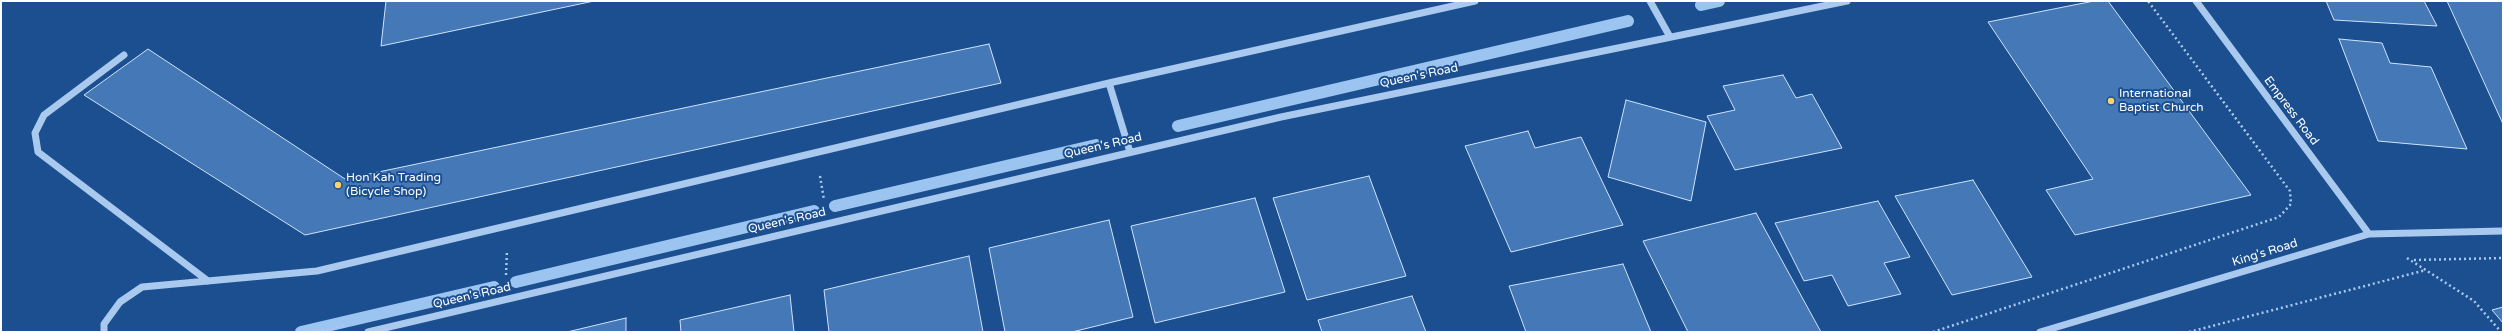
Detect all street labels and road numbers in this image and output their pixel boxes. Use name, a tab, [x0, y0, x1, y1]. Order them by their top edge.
street label: Queen's Road	[1379, 61, 1459, 91]
street label: Empress Road	[2261, 74, 2321, 148]
street label: Queen's Road	[1063, 130, 1143, 162]
street label: Queen's Road	[747, 205, 827, 237]
street label: King's Road	[2231, 236, 2299, 270]
street label: Queen's Road	[432, 280, 512, 312]

